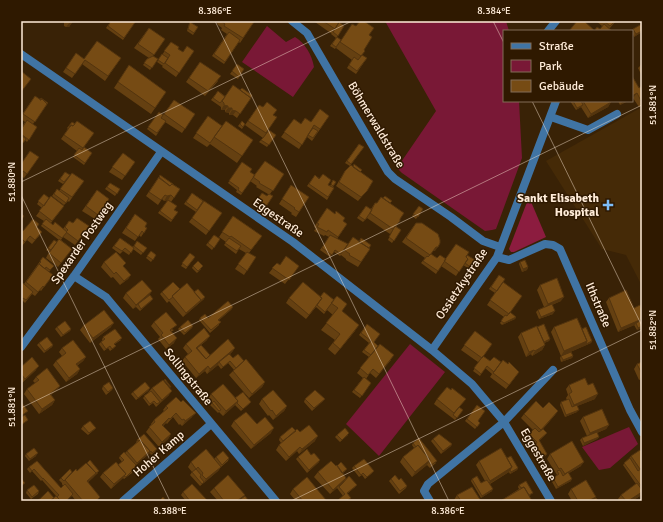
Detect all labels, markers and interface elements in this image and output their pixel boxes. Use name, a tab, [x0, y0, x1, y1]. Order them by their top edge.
text: 8.386°E	[198, 5, 232, 17]
text: 8.384°E	[477, 5, 511, 17]
legend	[503, 30, 633, 102]
text: Straße	[539, 39, 574, 54]
text: Park	[539, 59, 562, 74]
street label: Böhmerwaldstraße	[344, 79, 408, 171]
text: Gebäude	[539, 79, 584, 94]
text: 51.881°N	[647, 85, 659, 125]
text: 51.880°N	[6, 162, 18, 202]
place label: Sankt Elisabeth Hospital	[517, 191, 599, 220]
street label: Eggestraße	[250, 195, 306, 241]
street label: Spexarder Postweg	[48, 199, 116, 287]
marker: Sankt Elisabeth Hospital	[602, 199, 614, 211]
street label: Ossietzkystraße	[433, 246, 491, 322]
street label: Ithstraße	[582, 280, 614, 330]
text: 51.882°N	[647, 310, 659, 350]
street label: Sollingstraße	[160, 345, 216, 409]
text: 51.881°N	[6, 387, 18, 427]
street label: Eggestraße	[517, 426, 559, 484]
street label: Hoher Kamp	[130, 428, 188, 480]
text: 8.388°E	[153, 505, 187, 517]
text: 8.386°E	[431, 505, 465, 517]

